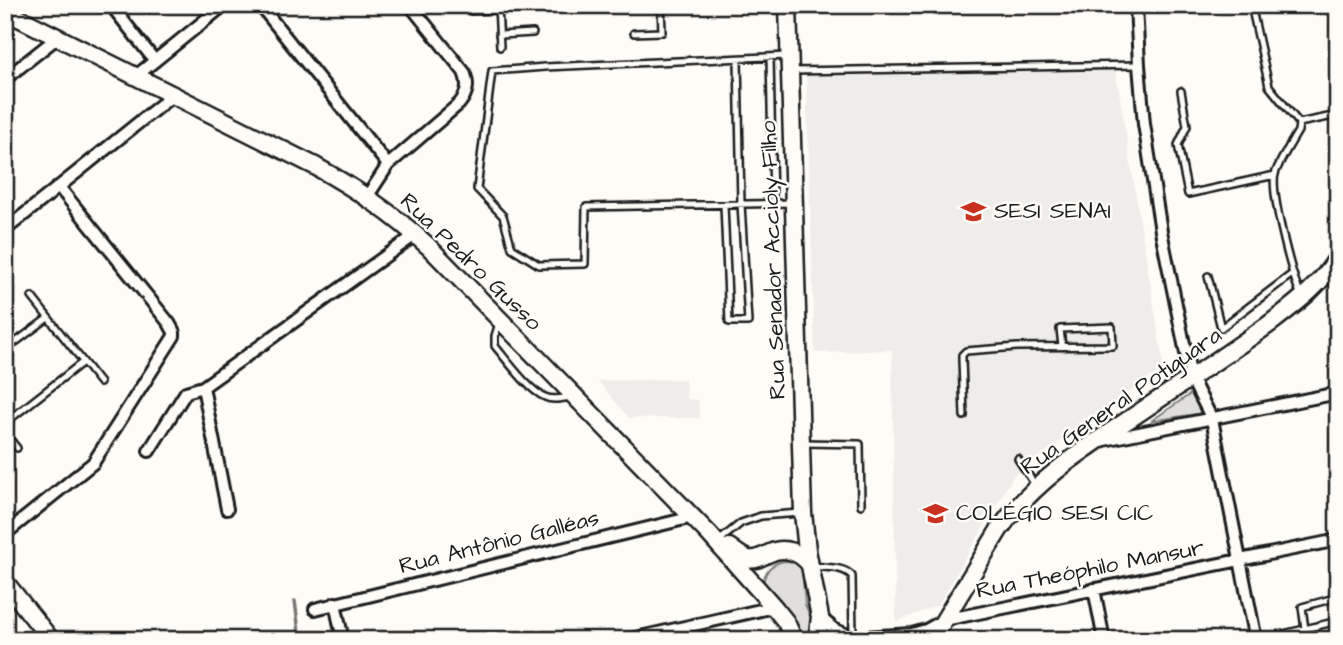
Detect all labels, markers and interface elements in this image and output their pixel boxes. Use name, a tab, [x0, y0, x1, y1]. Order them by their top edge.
street label: Rua Senador Accioly Filho	[752, 120, 795, 400]
street label: Rua Pedro Gusso	[393, 186, 549, 338]
place label: SESI SENAI	[994, 195, 1111, 227]
school or university icon: SESI SENAI	[960, 197, 988, 225]
street label: Rua General Potiguara	[1014, 319, 1229, 483]
place label: COLÉGIO SESI CIC	[956, 497, 1153, 529]
school or university icon: COLÉGIO SESI CIC	[922, 499, 950, 527]
street label: Rua Antônio Galléas	[396, 502, 602, 582]
street label: Rua Theóphilo Mansur	[973, 531, 1207, 607]

